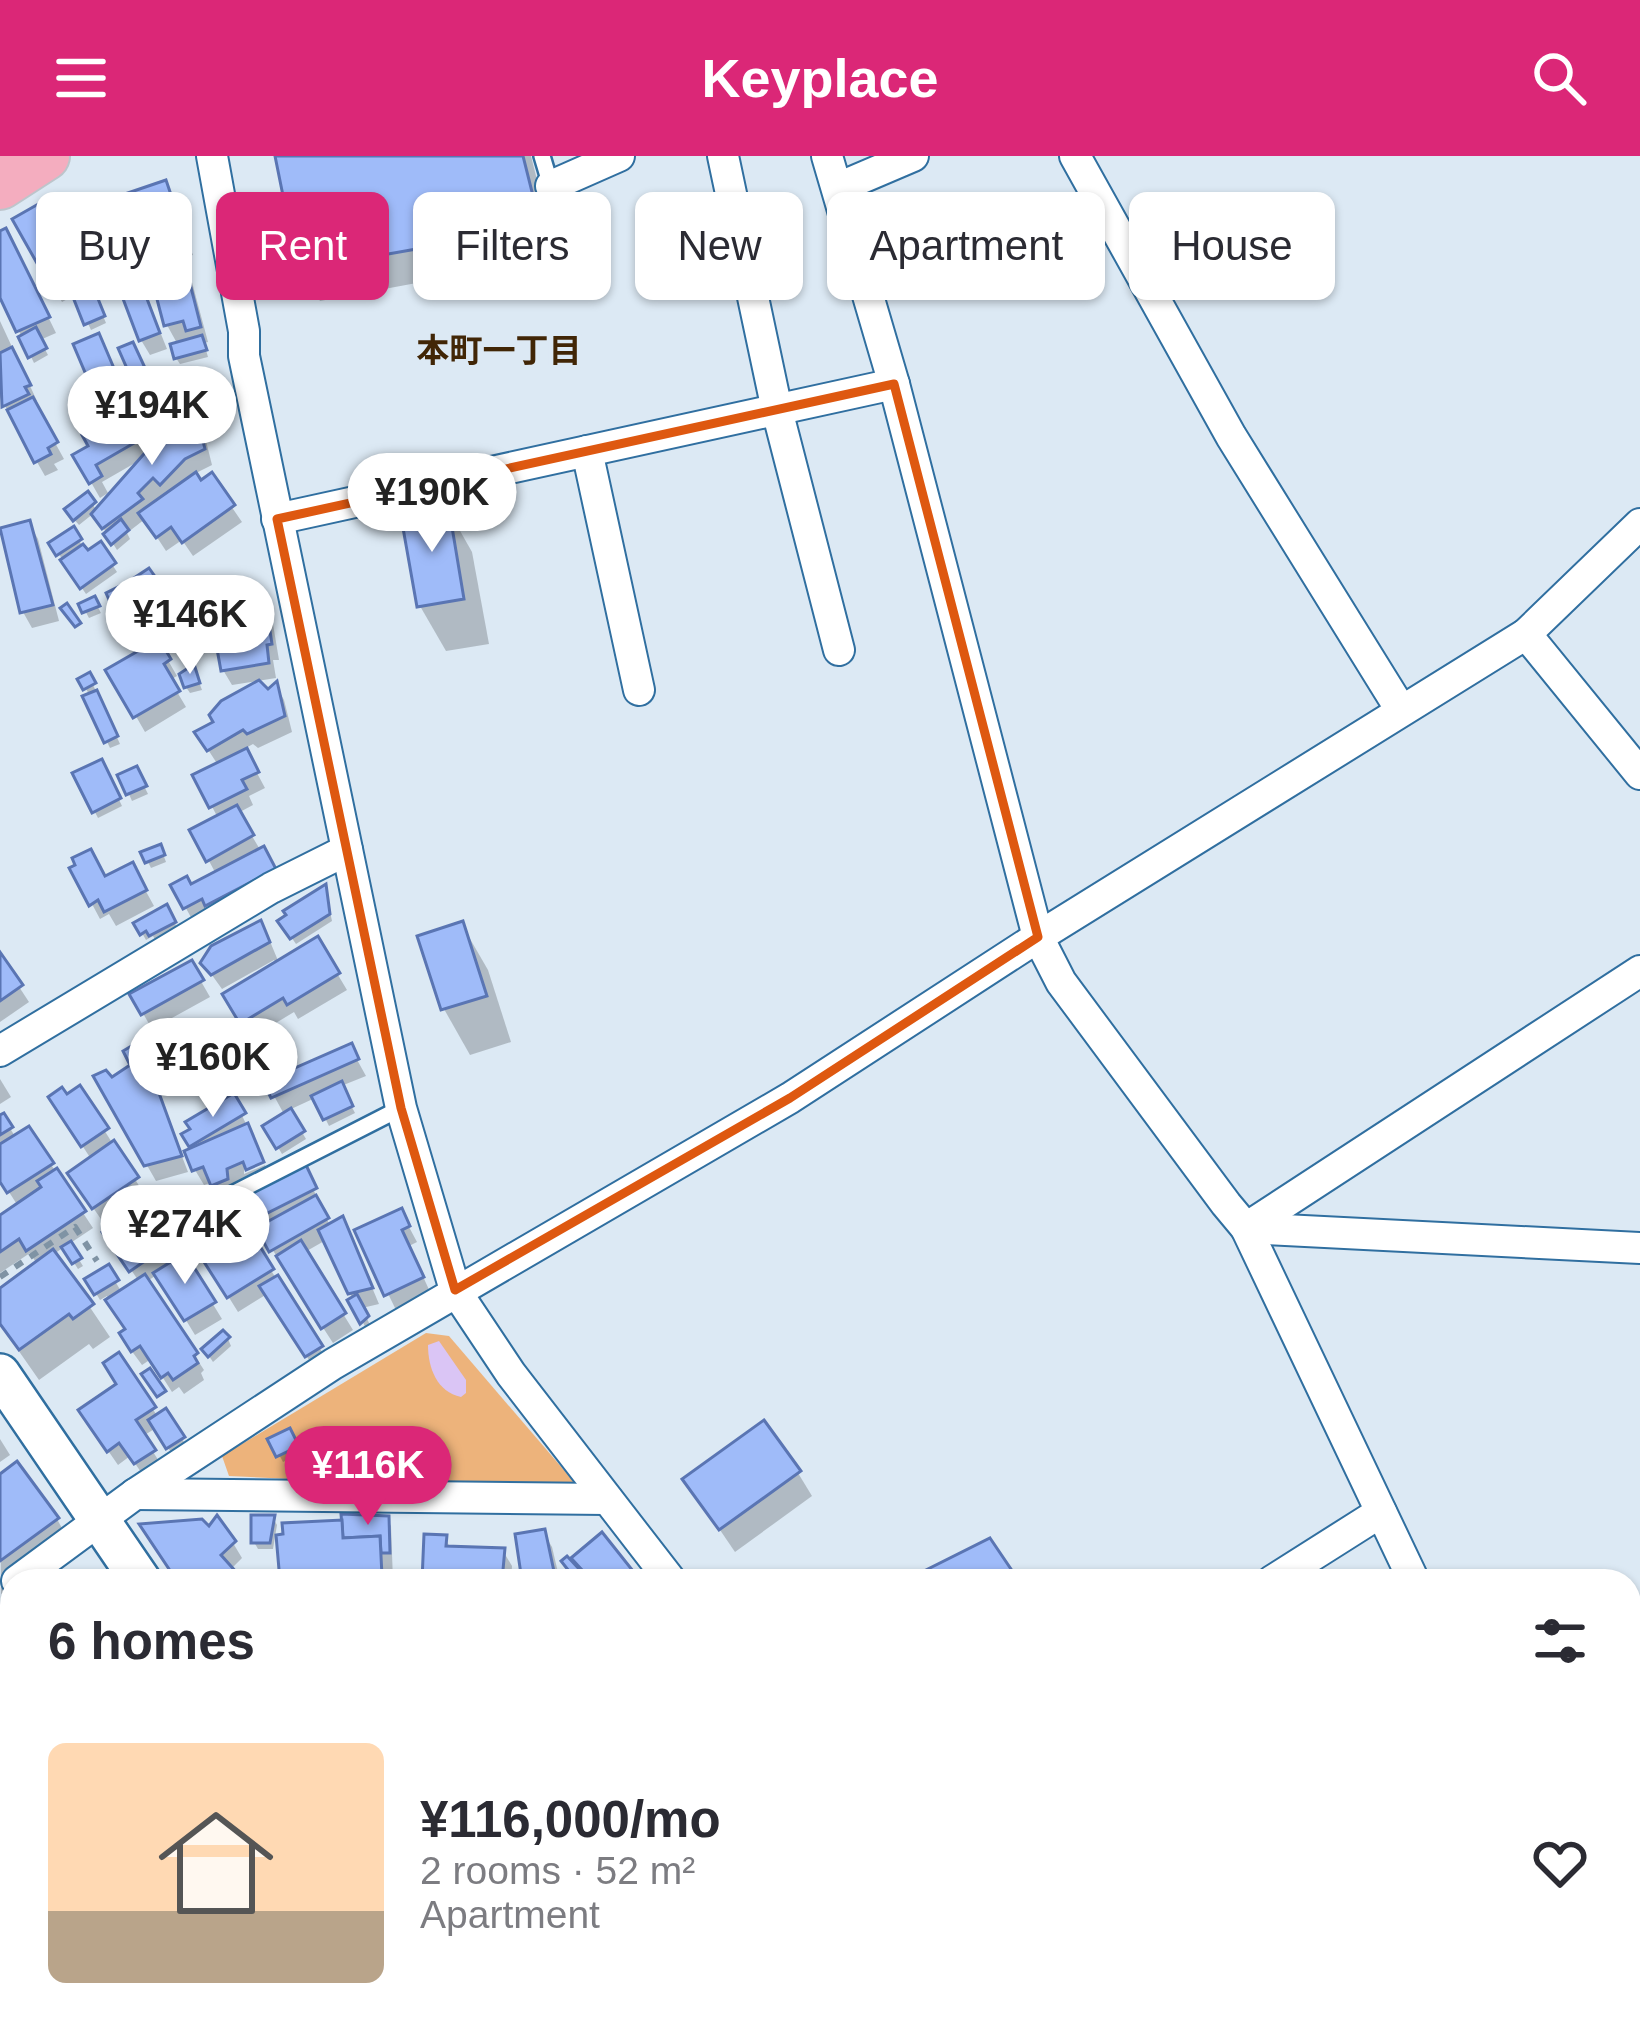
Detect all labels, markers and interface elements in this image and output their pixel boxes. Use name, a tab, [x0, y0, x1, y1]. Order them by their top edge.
icon: menu	[48, 45, 114, 111]
icon: search	[1526, 45, 1592, 111]
text: Keyplace	[701, 48, 939, 108]
chip: Buy	[36, 192, 192, 300]
chip: Rent	[216, 192, 389, 300]
chip: Filters	[413, 192, 611, 300]
chip: New	[635, 192, 803, 300]
chip: Apartment	[827, 192, 1105, 300]
chip: House	[1129, 192, 1335, 300]
district label: 本町一丁目	[417, 332, 582, 369]
pin: ¥194K	[68, 366, 236, 468]
text: ¥194K	[95, 383, 209, 426]
pin: ¥190K	[348, 453, 516, 555]
text: ¥190K	[375, 470, 489, 513]
pin: ¥146K	[106, 575, 274, 677]
text: ¥146K	[133, 592, 247, 635]
pin: ¥160K	[129, 1018, 297, 1120]
text: ¥160K	[156, 1035, 270, 1078]
pin: ¥274K	[101, 1185, 269, 1287]
text: ¥274K	[128, 1202, 242, 1245]
pin: ¥116K	[284, 1426, 452, 1528]
text: ¥116K	[312, 1443, 424, 1486]
icon: filters	[1527, 1608, 1593, 1674]
text: 6 homes	[48, 1613, 255, 1670]
icon: home	[144, 1791, 288, 1935]
text: ¥116,000/mo	[420, 1791, 721, 1848]
icon: heart	[1527, 1830, 1593, 1896]
text: 2 rooms · 52 m²	[420, 1849, 695, 1892]
text: Apartment	[420, 1893, 600, 1936]

